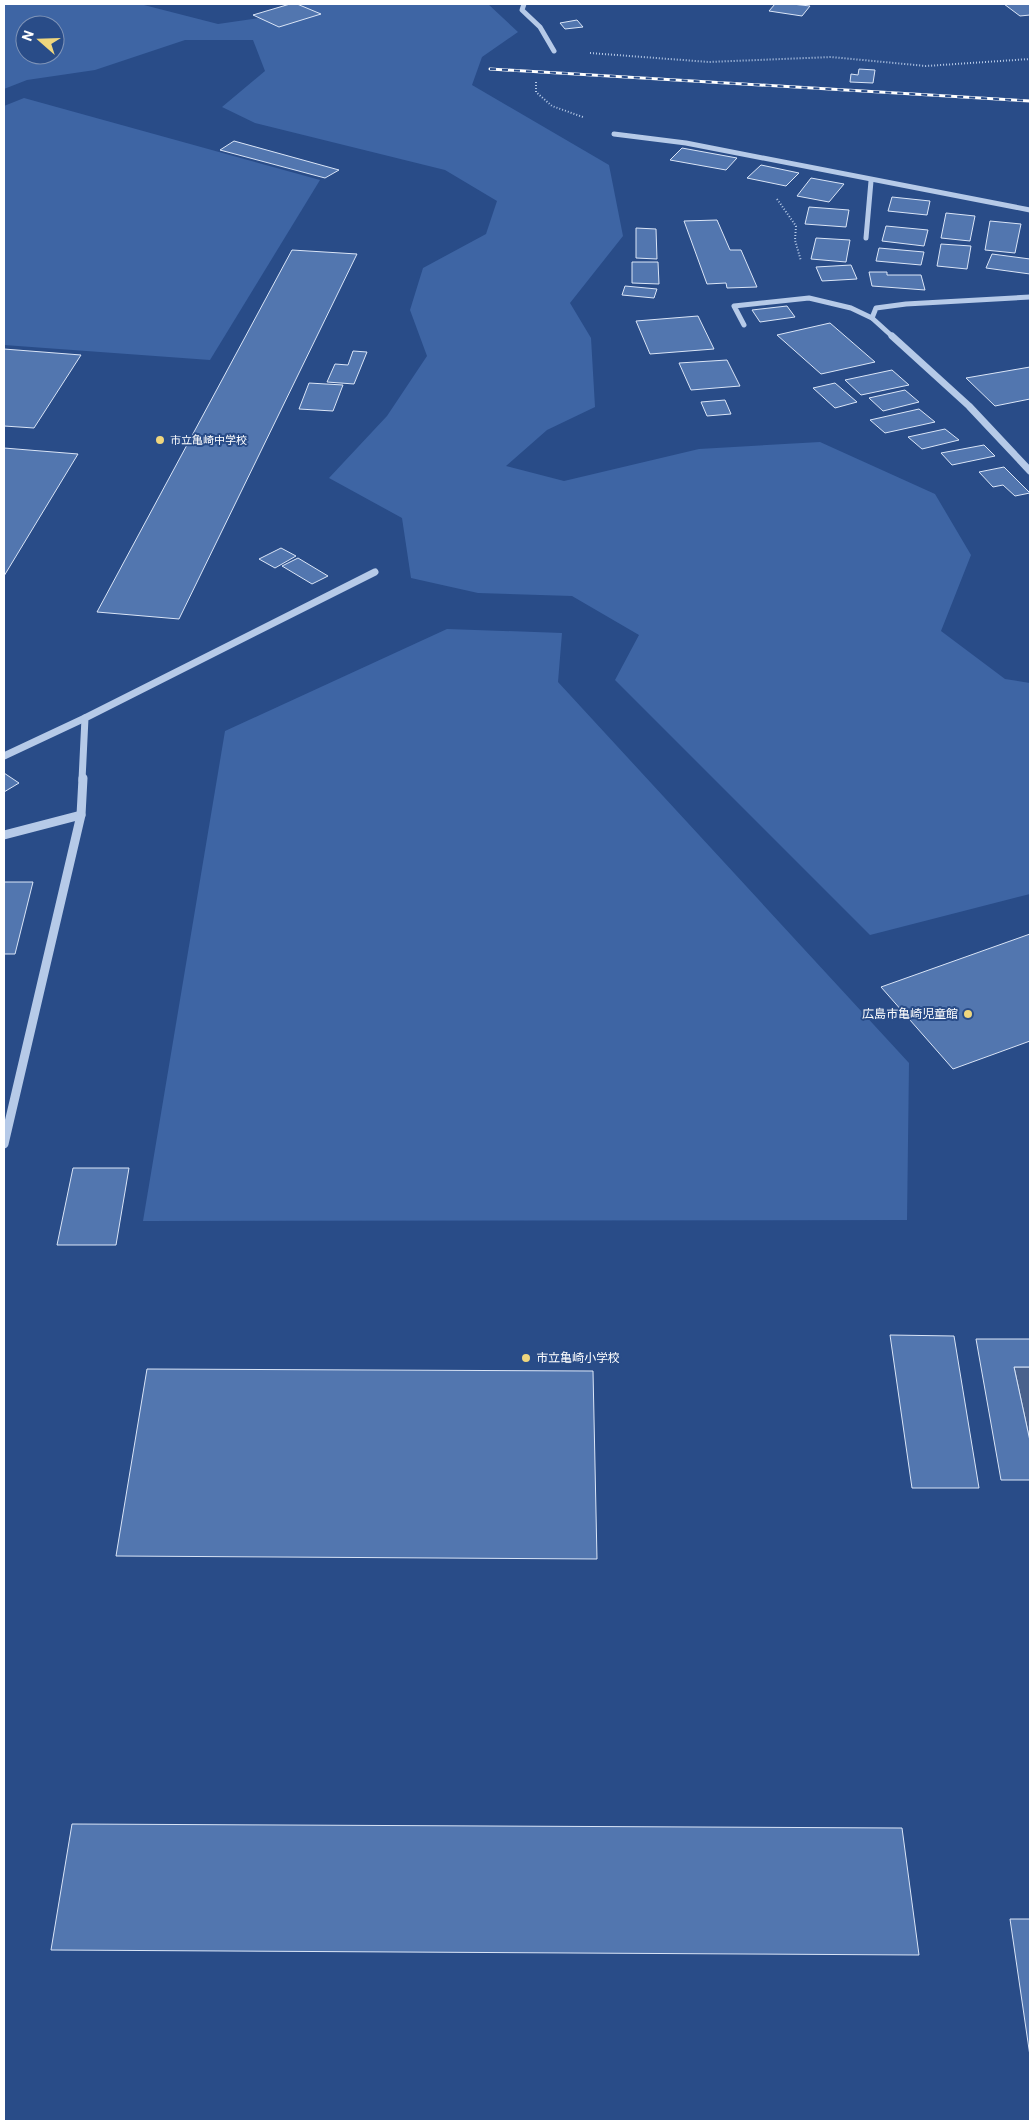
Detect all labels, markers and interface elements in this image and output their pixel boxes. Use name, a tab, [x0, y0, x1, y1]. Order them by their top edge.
north arrow	[15, 15, 65, 65]
text: N	[19, 28, 37, 43]
marker: 市立亀崎中学校	[154, 434, 166, 446]
place label: 市立亀崎中学校	[170, 434, 247, 447]
place label: 広島市亀崎児童館	[862, 1007, 958, 1021]
marker: 広島市亀崎児童館	[962, 1008, 974, 1020]
place label: 市立亀崎小学校	[536, 1351, 620, 1365]
marker: 市立亀崎小学校	[520, 1352, 532, 1364]

